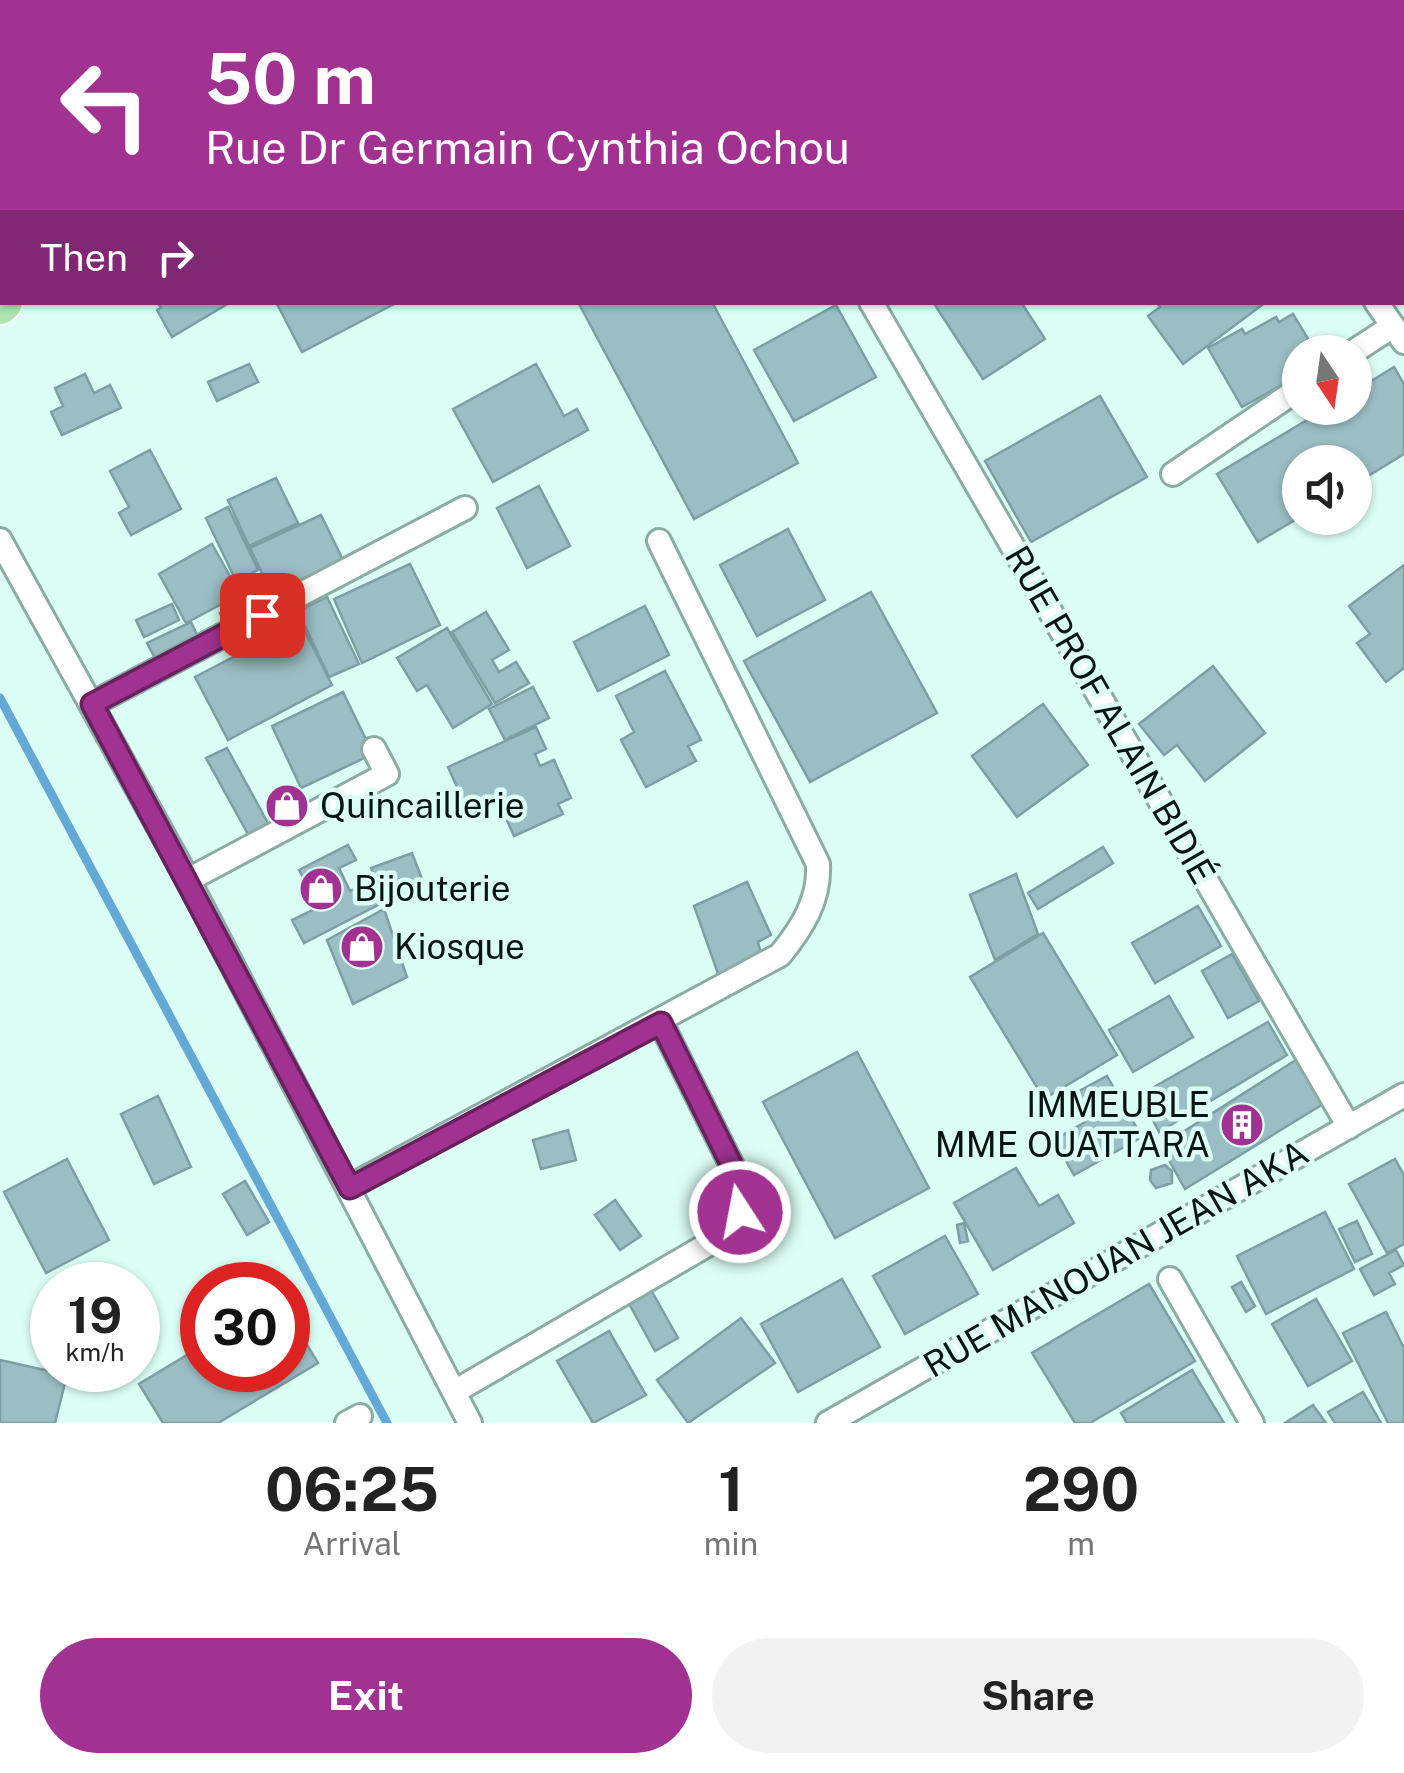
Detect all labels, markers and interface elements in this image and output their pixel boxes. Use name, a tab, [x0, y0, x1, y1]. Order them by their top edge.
text: 50 m	[205, 37, 376, 120]
icon: left	[40, 40, 170, 170]
text: Rue Dr Germain Cynthia Ochou	[205, 121, 850, 174]
icon: right	[148, 230, 203, 285]
text: Then	[40, 235, 128, 280]
north arrow	[1282, 335, 1372, 425]
map controls	[1282, 335, 1372, 535]
button: sound	[1282, 445, 1372, 535]
street label: RUE PROF ALAIN BIDIÉ	[997, 538, 1225, 891]
pin	[220, 573, 305, 658]
icon: arrive	[235, 588, 290, 643]
shop icon: Quincaillerie	[264, 783, 310, 829]
place label: Quincaillerie	[320, 785, 525, 826]
shop icon: Bijouterie	[298, 866, 344, 912]
place label: Bijouterie	[354, 868, 511, 909]
shop icon: Kiosque	[339, 924, 385, 970]
place label: Kiosque	[394, 926, 525, 967]
place label: IMMEUBLE MME OUATTARA	[935, 1084, 1210, 1165]
building icon: IMMEUBLE MME OUATTARA	[1219, 1102, 1265, 1148]
street label: RUE MANOUAN JEAN AKA	[916, 1132, 1315, 1386]
position arrow	[688, 1160, 792, 1264]
speed limit sign: 30	[180, 1262, 310, 1392]
text: 19	[68, 1285, 122, 1344]
text: km/h	[66, 1337, 124, 1367]
text: 06:25	[265, 1454, 439, 1525]
text: 1	[718, 1454, 744, 1525]
text: 290	[1023, 1454, 1139, 1525]
text: Arrival	[303, 1525, 401, 1562]
text: min	[704, 1525, 758, 1562]
text: m	[1067, 1525, 1095, 1562]
button: Exit	[40, 1638, 692, 1753]
button: Share	[712, 1638, 1364, 1753]

